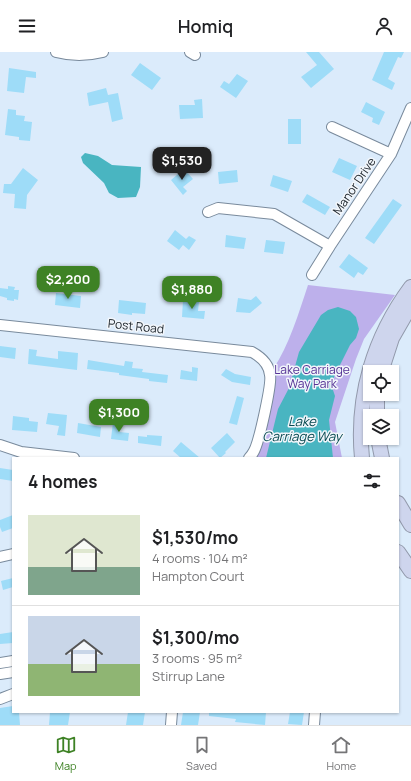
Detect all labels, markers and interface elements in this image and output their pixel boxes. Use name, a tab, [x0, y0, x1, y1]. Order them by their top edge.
text: Homiq	[178, 14, 233, 38]
icon: menu	[16, 15, 38, 37]
icon: person	[373, 15, 395, 37]
pin: $1,530	[149, 147, 215, 181]
text: $1,530	[161, 151, 203, 169]
street label: Manor Drive	[329, 154, 379, 218]
pin: $2,200	[35, 266, 101, 300]
text: $2,200	[46, 270, 90, 288]
pin: $1,880	[159, 276, 225, 310]
text: $1,880	[171, 280, 213, 298]
street label: Post Road	[107, 315, 165, 337]
park label: Lake Carriage Way Park	[274, 361, 350, 392]
map controls	[363, 365, 399, 445]
button: locate	[363, 365, 399, 401]
pin: $1,300	[86, 399, 152, 433]
text: $1,300	[98, 403, 140, 421]
button: layers	[363, 409, 399, 445]
water label: Lake Carriage Way	[262, 412, 344, 445]
text: 4 homes	[28, 470, 97, 493]
icon: filters	[361, 470, 383, 492]
text: $1,530/mo	[152, 526, 238, 549]
icon: home	[60, 531, 108, 579]
text: 4 rooms · 104 m²	[152, 549, 248, 567]
text: Hampton Court	[152, 567, 244, 585]
text: $1,300/mo	[152, 626, 239, 649]
icon: home	[60, 632, 108, 680]
text: 3 rooms · 95 m²	[152, 649, 242, 667]
text: Stirrup Lane	[152, 667, 225, 685]
tab: Map	[55, 734, 77, 773]
tab: Saved	[186, 734, 217, 773]
tab: Home	[327, 734, 356, 773]

